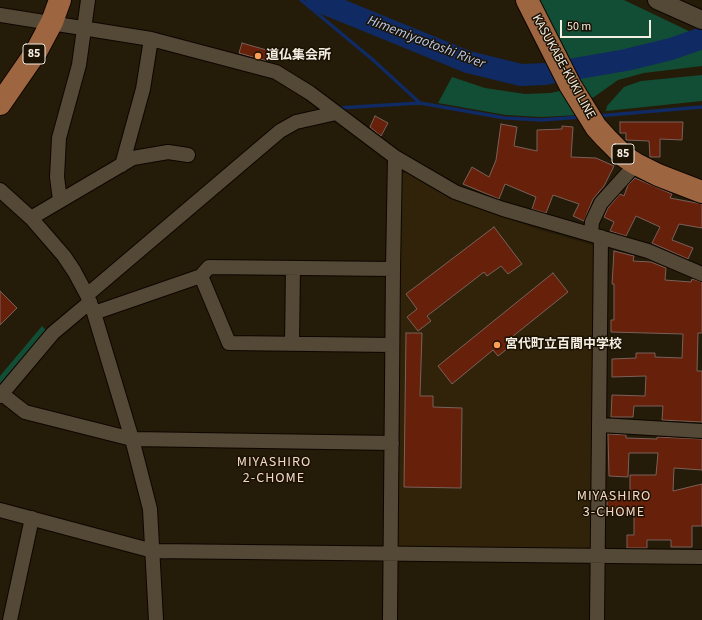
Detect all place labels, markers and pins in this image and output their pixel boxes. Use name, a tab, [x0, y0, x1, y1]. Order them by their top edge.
place label: 道仏集会所	[266, 48, 331, 64]
marker: 道仏集会所	[253, 51, 263, 61]
place label: 宮代町立百間中学校	[505, 337, 622, 353]
marker: 宮代町立百間中学校	[492, 340, 502, 350]

